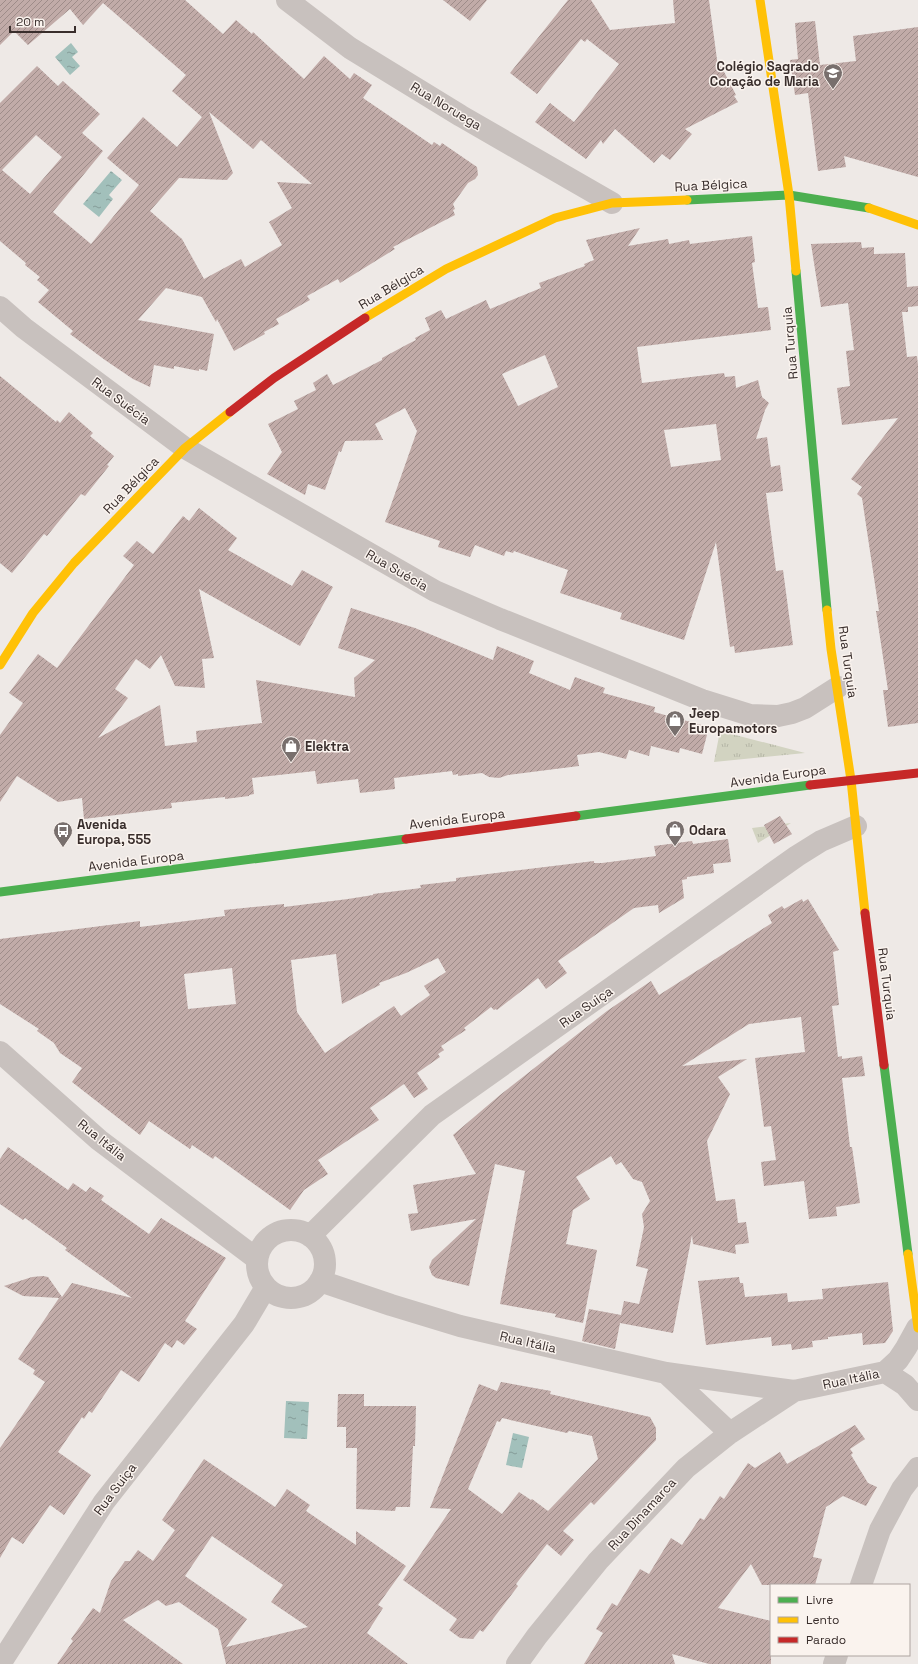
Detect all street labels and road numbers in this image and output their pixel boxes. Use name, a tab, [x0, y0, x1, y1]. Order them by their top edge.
street label: Rua Noruega	[407, 78, 485, 134]
street label: Rua Bélgica	[674, 175, 749, 195]
street label: Rua Bélgica	[355, 261, 427, 313]
street label: Rua Turquia	[778, 305, 802, 380]
street label: Rua Suécia	[88, 373, 154, 429]
street label: Rua Bélgica	[99, 452, 163, 517]
street label: Rua Suécia	[363, 545, 432, 595]
street label: Rua Turquia	[835, 625, 862, 700]
street label: Avenida Europa	[729, 761, 828, 791]
street label: Avenida Europa	[408, 805, 506, 833]
street label: Avenida Europa	[87, 847, 185, 875]
street label: Rua Turquia	[874, 947, 900, 1022]
street label: Rua Suiça	[556, 982, 616, 1032]
street label: Rua Itália	[74, 1115, 130, 1165]
street label: Rua Itália	[498, 1327, 558, 1357]
street label: Rua Itália	[821, 1365, 881, 1393]
street label: Rua Suiça	[90, 1459, 141, 1519]
street label: Rua Dinamarca	[604, 1474, 680, 1554]

